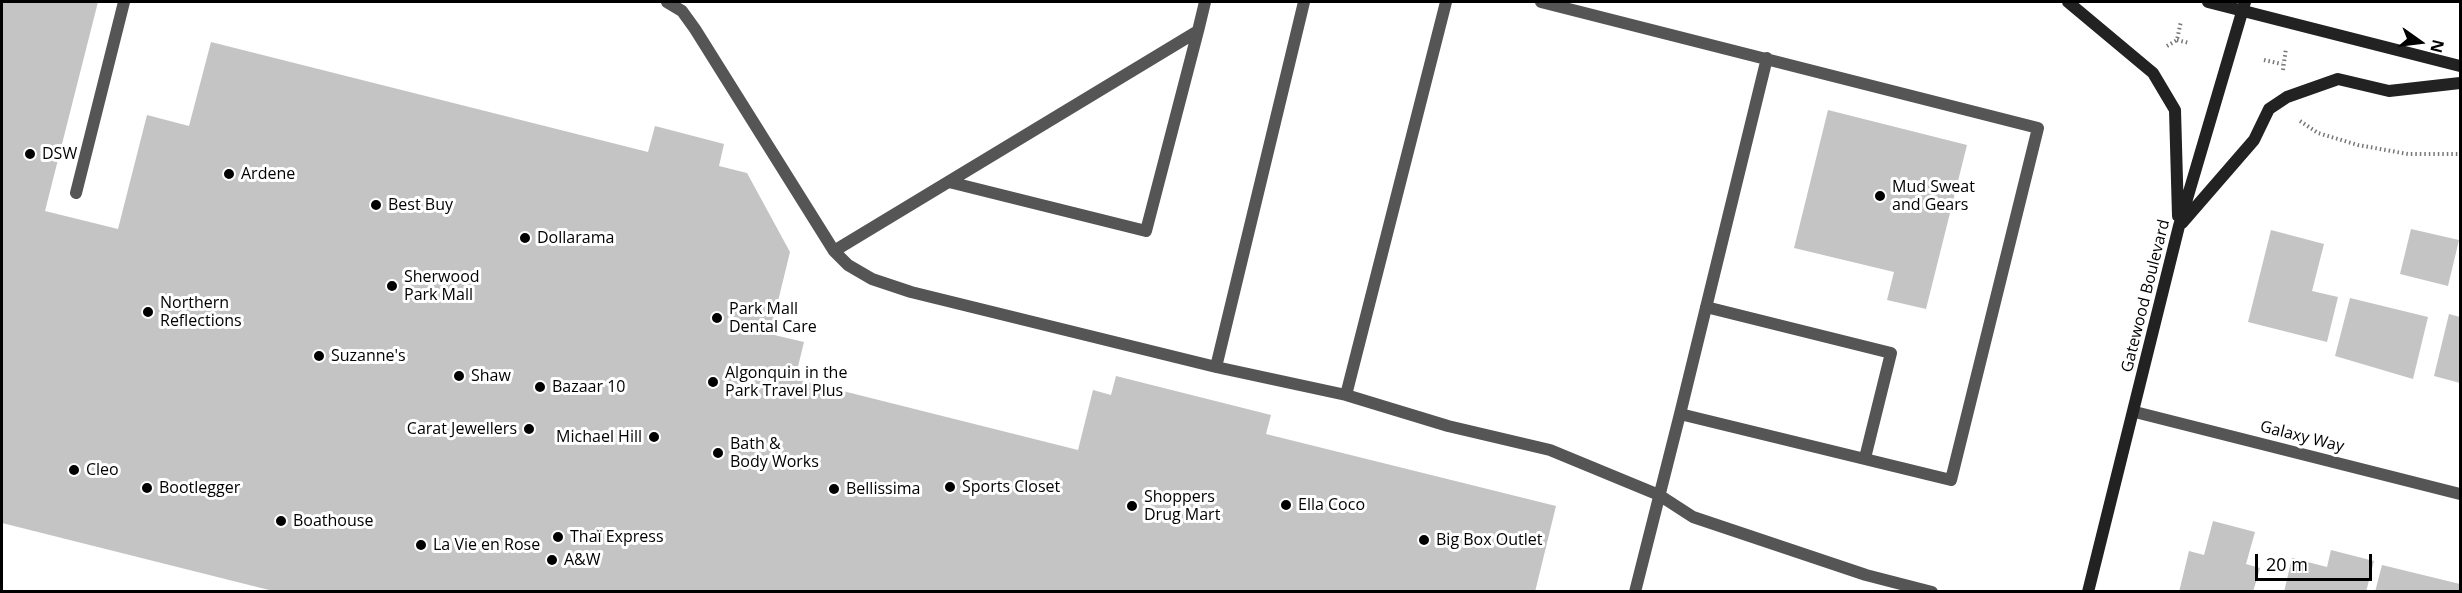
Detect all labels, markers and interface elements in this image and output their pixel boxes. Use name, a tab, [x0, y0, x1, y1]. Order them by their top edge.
north arrow	[2390, 12, 2450, 72]
text: N	[2425, 37, 2450, 55]
place label: DSW	[42, 144, 77, 164]
marker: DSW	[23, 147, 37, 161]
place label: Ardene	[241, 164, 295, 184]
marker: Ardene	[222, 167, 236, 181]
place label: Mud Sweat and Gears	[1892, 177, 1975, 215]
marker: Mud Sweat and Gears	[1873, 189, 1887, 203]
place label: Best Buy	[388, 195, 453, 215]
marker: Best Buy	[369, 198, 383, 212]
street label: Gatewood Boulevard	[2118, 218, 2174, 374]
place label: Dollarama	[537, 228, 614, 248]
marker: Dollarama	[518, 231, 532, 245]
place label: Sherwood Park Mall	[404, 267, 480, 305]
marker: Sherwood Park Mall	[385, 279, 399, 293]
place label: Northern Reflections	[160, 293, 242, 331]
place label: Park Mall Dental Care	[729, 299, 817, 337]
marker: Northern Reflections	[141, 305, 155, 319]
marker: Park Mall Dental Care	[710, 311, 724, 325]
place label: Suzanne's	[331, 346, 406, 366]
marker: Suzanne's	[312, 349, 326, 363]
place label: Algonquin in the Park Travel Plus	[725, 363, 847, 401]
place label: Shaw	[471, 366, 511, 386]
marker: Shaw	[452, 369, 466, 383]
marker: Algonquin in the Park Travel Plus	[706, 375, 720, 389]
place label: Bazaar 10	[552, 377, 626, 397]
marker: Bazaar 10	[533, 380, 547, 394]
street label: Galaxy Way	[2258, 417, 2346, 457]
place label: Carat Jewellers	[407, 419, 517, 439]
marker: Carat Jewellers	[522, 422, 536, 436]
place label: Michael Hill	[556, 427, 642, 447]
marker: Michael Hill	[647, 430, 661, 444]
place label: Bath & Body Works	[730, 434, 819, 472]
marker: Bath & Body Works	[711, 446, 725, 460]
place label: Cleo	[86, 460, 119, 480]
marker: Cleo	[67, 463, 81, 477]
place label: Sports Closet	[962, 477, 1060, 497]
place label: Bootlegger	[159, 478, 240, 498]
place label: Bellissima	[846, 479, 920, 499]
marker: Sports Closet	[943, 480, 957, 494]
marker: Bootlegger	[140, 481, 154, 495]
marker: Bellissima	[827, 482, 841, 496]
place label: Shoppers Drug Mart	[1144, 487, 1220, 525]
place label: Ella Coco	[1298, 495, 1365, 515]
marker: Ella Coco	[1279, 498, 1293, 512]
marker: Shoppers Drug Mart	[1125, 499, 1139, 513]
place label: Boathouse	[293, 511, 373, 531]
marker: Boathouse	[274, 514, 288, 528]
place label: Thaï Express	[570, 527, 664, 547]
marker: Thaï Express	[551, 530, 565, 544]
place label: Big Box Outlet	[1436, 530, 1542, 550]
marker: Big Box Outlet	[1417, 533, 1431, 547]
place label: La Vie en Rose	[433, 535, 540, 555]
marker: La Vie en Rose	[414, 538, 428, 552]
scale bar	[2258, 542, 2375, 580]
place label: A&W	[564, 550, 601, 570]
text: 20 m	[2266, 552, 2308, 576]
marker: A&W	[545, 553, 559, 567]

